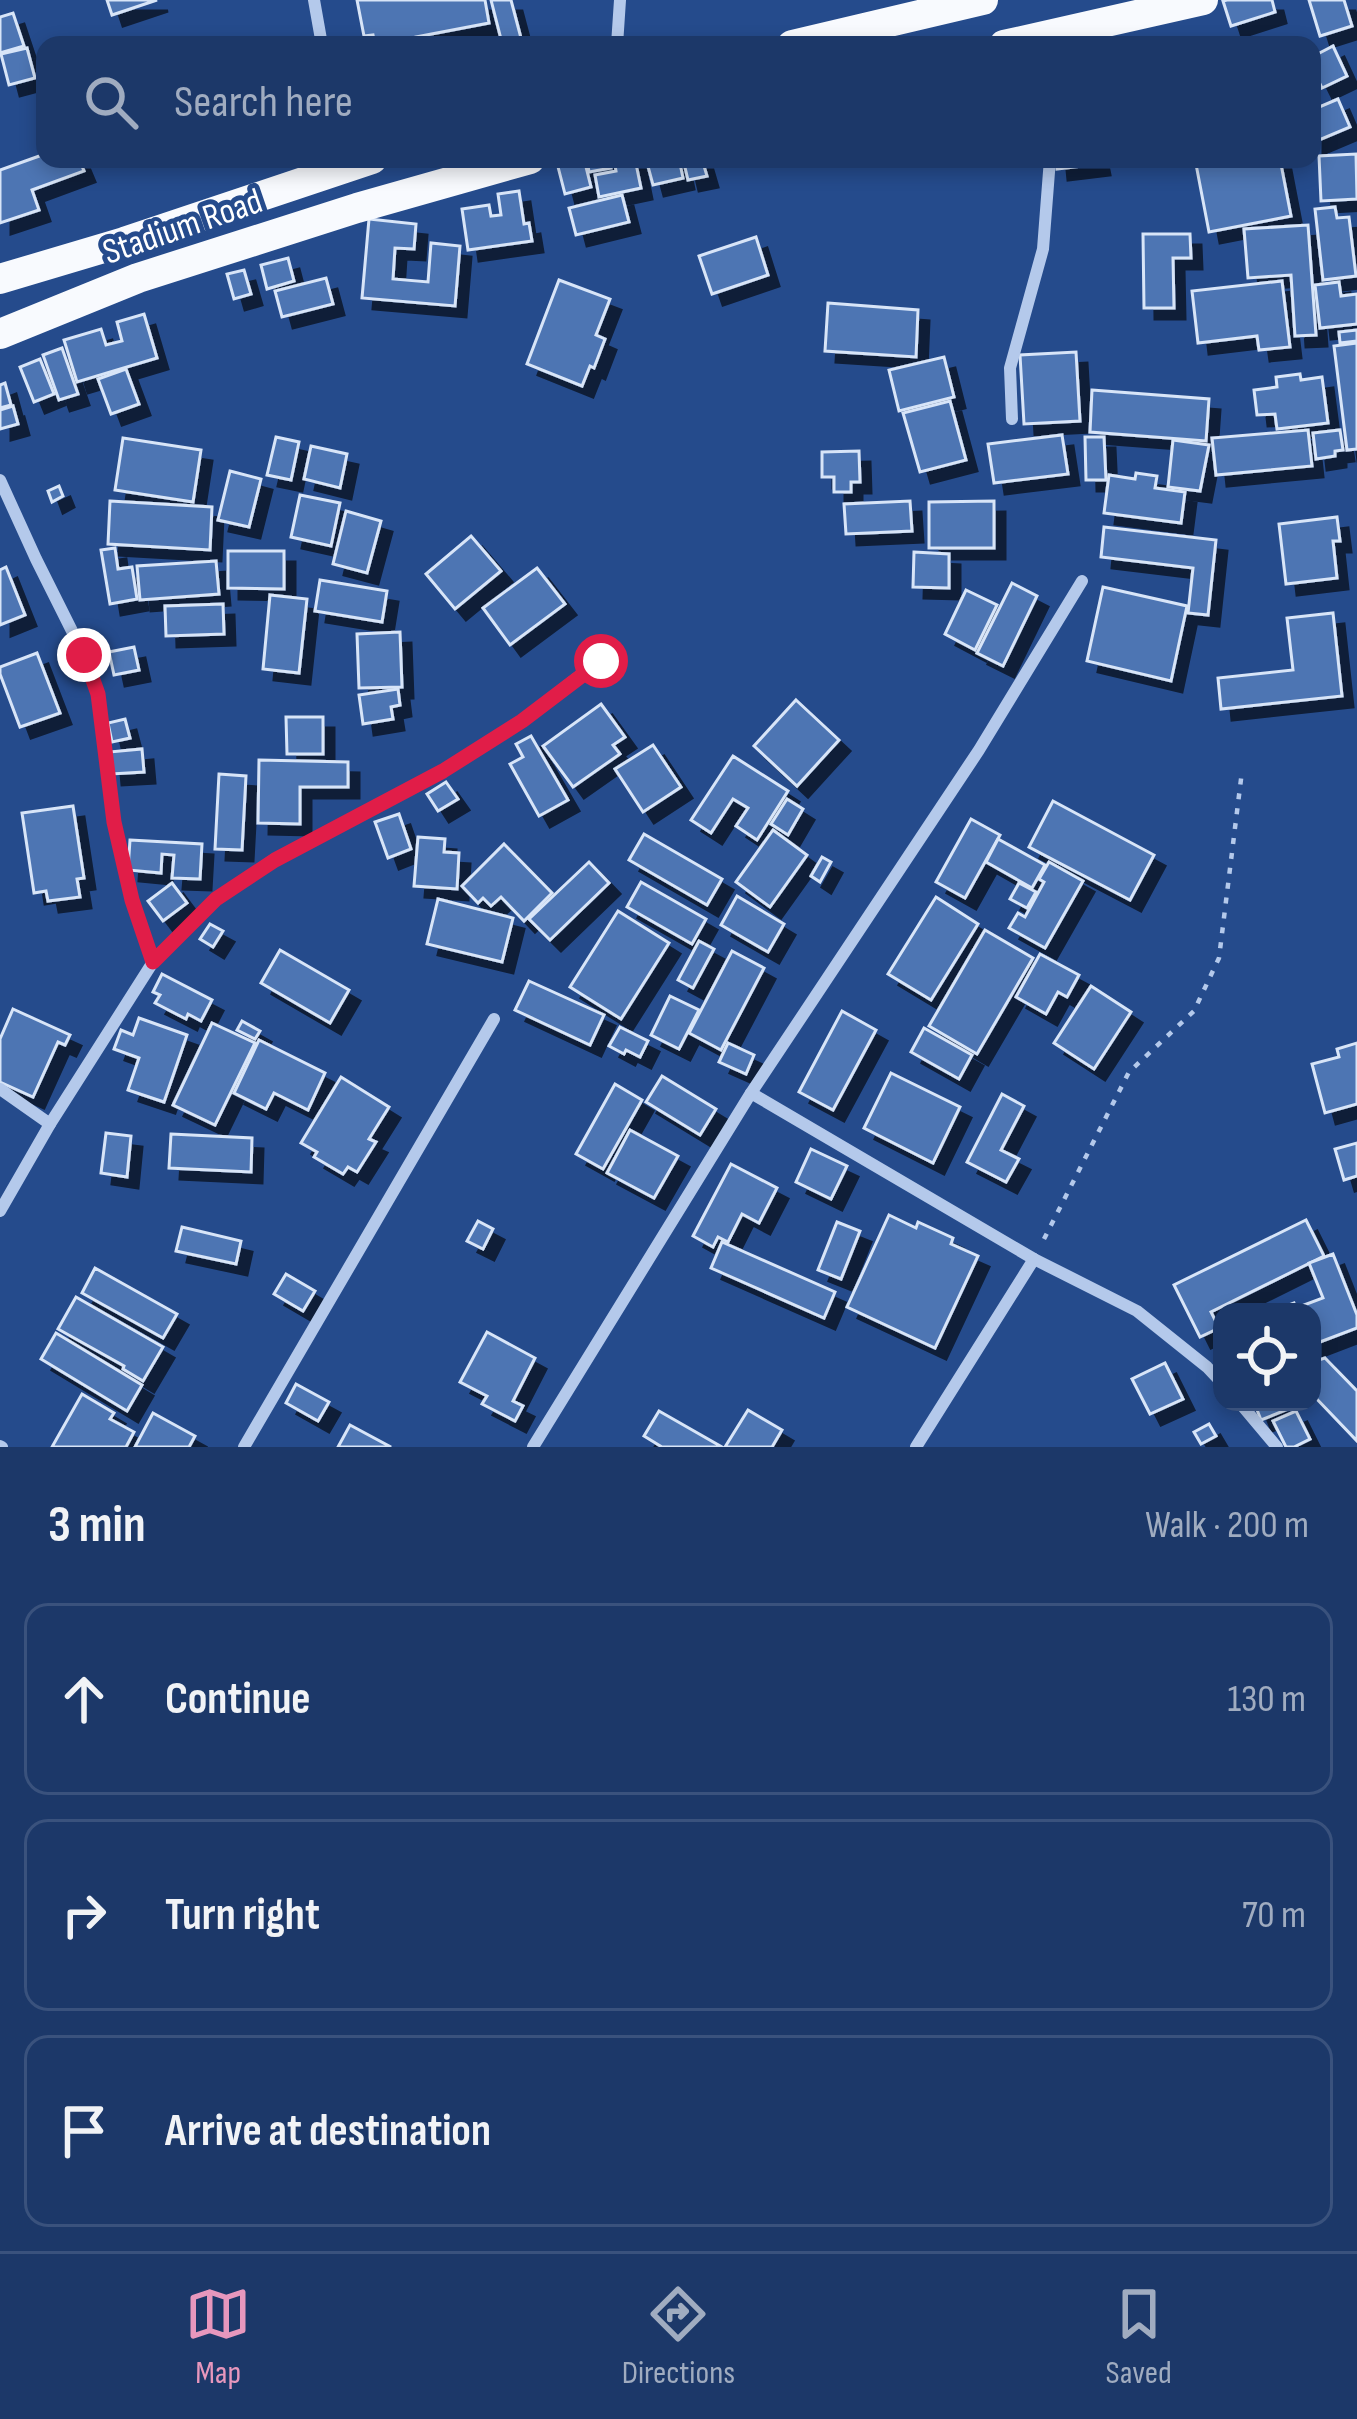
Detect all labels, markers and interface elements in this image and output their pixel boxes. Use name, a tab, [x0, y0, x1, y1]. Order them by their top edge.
search box	[36, 36, 1321, 168]
icon: search	[78, 69, 144, 135]
text: Search here	[174, 75, 353, 130]
street label: Stadium Road	[98, 180, 268, 275]
route end	[57, 628, 111, 682]
route start	[574, 634, 628, 688]
map controls	[1213, 1303, 1321, 1411]
button: locate	[1213, 1303, 1321, 1411]
text: 3 min	[48, 1495, 146, 1556]
text: Walk · 200 m	[1145, 1502, 1309, 1549]
icon: ahead	[51, 1666, 117, 1732]
text: Continue	[165, 1672, 311, 1727]
text: 130 m	[1227, 1676, 1306, 1723]
icon: right	[51, 1882, 117, 1948]
text: Turn right	[165, 1888, 320, 1943]
text: 70 m	[1242, 1892, 1306, 1939]
icon: arrive	[51, 2098, 117, 2164]
text: Arrive at destination	[165, 2104, 491, 2159]
tab: Map	[185, 2281, 251, 2393]
tab: Directions	[622, 2281, 735, 2393]
tab: Saved	[1106, 2281, 1172, 2393]

